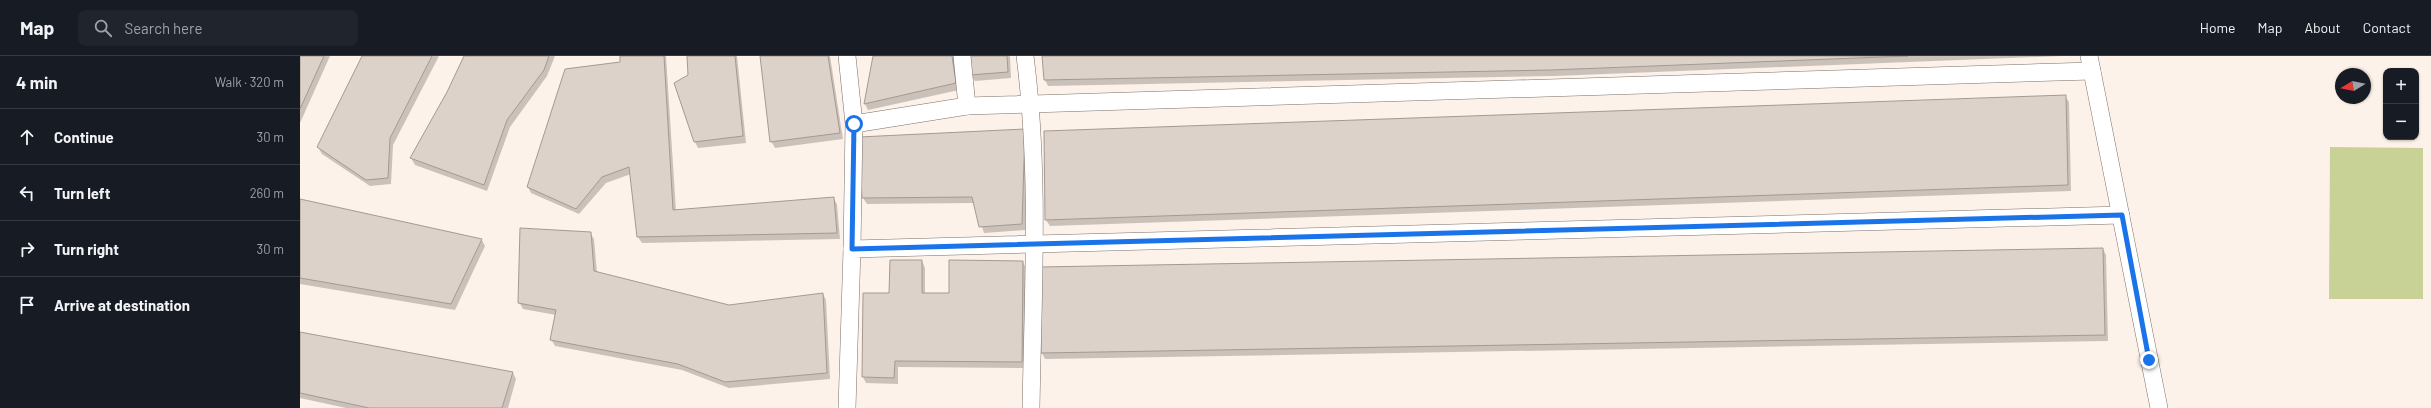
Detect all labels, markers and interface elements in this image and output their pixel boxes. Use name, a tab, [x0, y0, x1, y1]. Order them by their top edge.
search box	[78, 10, 358, 46]
text: Map	[20, 16, 54, 39]
icon: search	[92, 17, 114, 39]
text: Search here	[124, 19, 202, 37]
text: Home	[2200, 19, 2236, 36]
text: Map	[2258, 19, 2282, 36]
text: About	[2304, 19, 2341, 36]
text: Contact	[2363, 19, 2411, 36]
north arrow	[2335, 68, 2371, 104]
map controls	[2383, 68, 2419, 140]
button: +	[2383, 68, 2419, 104]
text: 4 min	[16, 72, 58, 92]
text: Walk · 320 m	[215, 74, 284, 90]
button: −	[2383, 104, 2419, 140]
route start	[845, 115, 863, 133]
icon: ahead	[16, 126, 38, 148]
text: Continue	[54, 128, 114, 146]
text: 30 m	[257, 129, 284, 145]
icon: left	[16, 182, 38, 204]
text: Turn left	[54, 184, 110, 202]
text: 260 m	[250, 185, 284, 201]
icon: right	[16, 238, 38, 260]
text: Turn right	[54, 240, 119, 258]
text: 30 m	[257, 241, 284, 257]
icon: arrive	[16, 294, 38, 316]
text: Arrive at destination	[54, 296, 190, 314]
route end	[2140, 351, 2158, 369]

